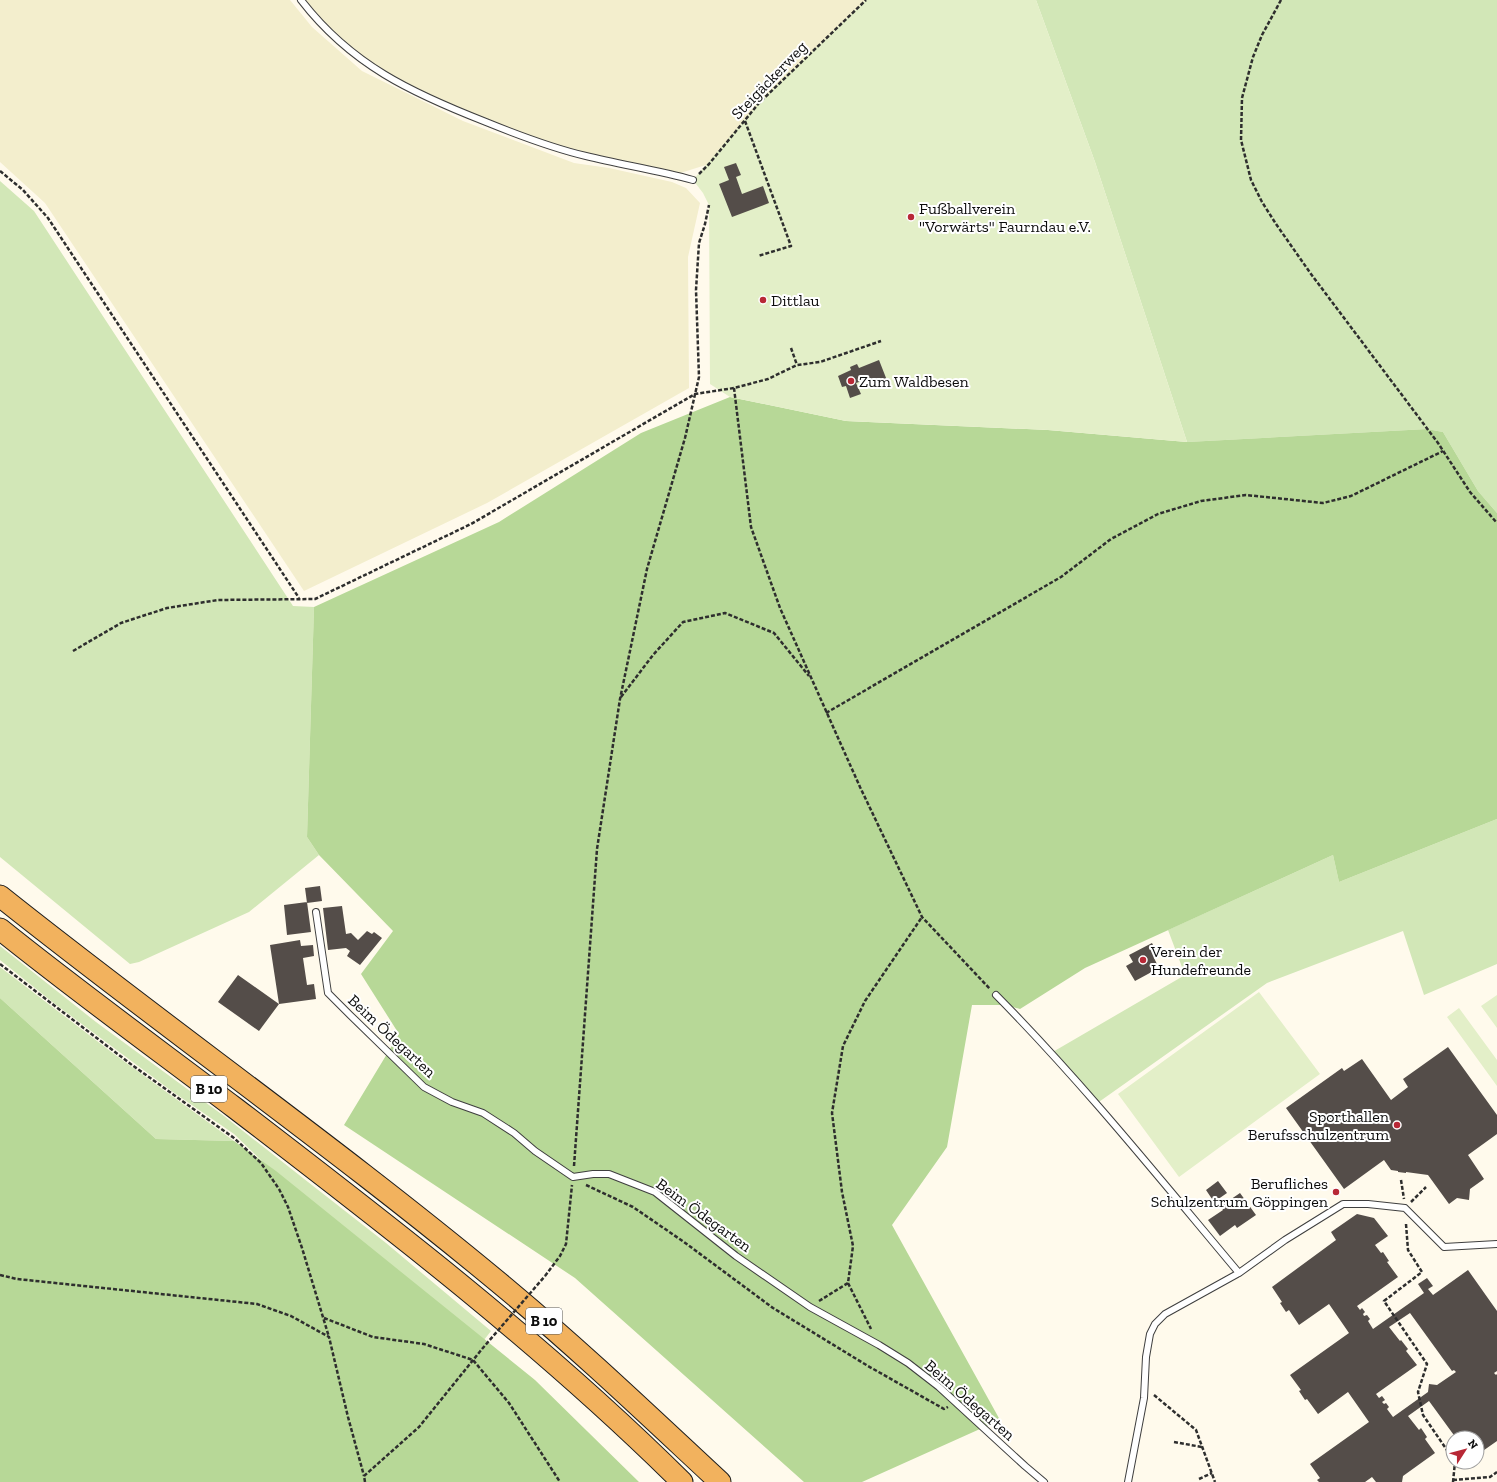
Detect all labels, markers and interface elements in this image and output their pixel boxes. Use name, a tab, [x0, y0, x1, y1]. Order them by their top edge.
street label: Steigäckerweg	[727, 37, 811, 123]
place label: Fußballverein "Vorwärts" Faurndau e.V.	[919, 199, 1091, 236]
marker: Fußballverein "Vorwärts" Faurndau e.V.	[906, 212, 916, 222]
place label: Dittlau	[771, 291, 820, 310]
marker: Dittlau	[758, 295, 768, 305]
place label: Zum Waldbesen	[859, 372, 970, 391]
marker: Zum Waldbesen	[846, 376, 856, 386]
place label: Verein der Hundefreunde	[1150, 942, 1251, 979]
marker: Verein der Hundefreunde	[1138, 955, 1148, 965]
street label: Beim Ödegarten	[344, 991, 440, 1082]
road number: B 10	[191, 1076, 227, 1102]
place label: Sporthallen Berufsschulzentrum	[1248, 1107, 1390, 1144]
marker: Sporthallen Berufsschulzentrum	[1392, 1120, 1402, 1130]
street label: Beim Ödegarten	[653, 1174, 756, 1256]
place label: Berufliches Schulzentrum Göppingen	[1151, 1174, 1329, 1211]
marker: Berufliches Schulzentrum Göppingen	[1331, 1187, 1341, 1197]
road number: B 10	[526, 1308, 562, 1334]
street label: Beim Ödegarten	[921, 1356, 1019, 1445]
north arrow	[1445, 1430, 1485, 1470]
text: N	[1465, 1437, 1481, 1452]

